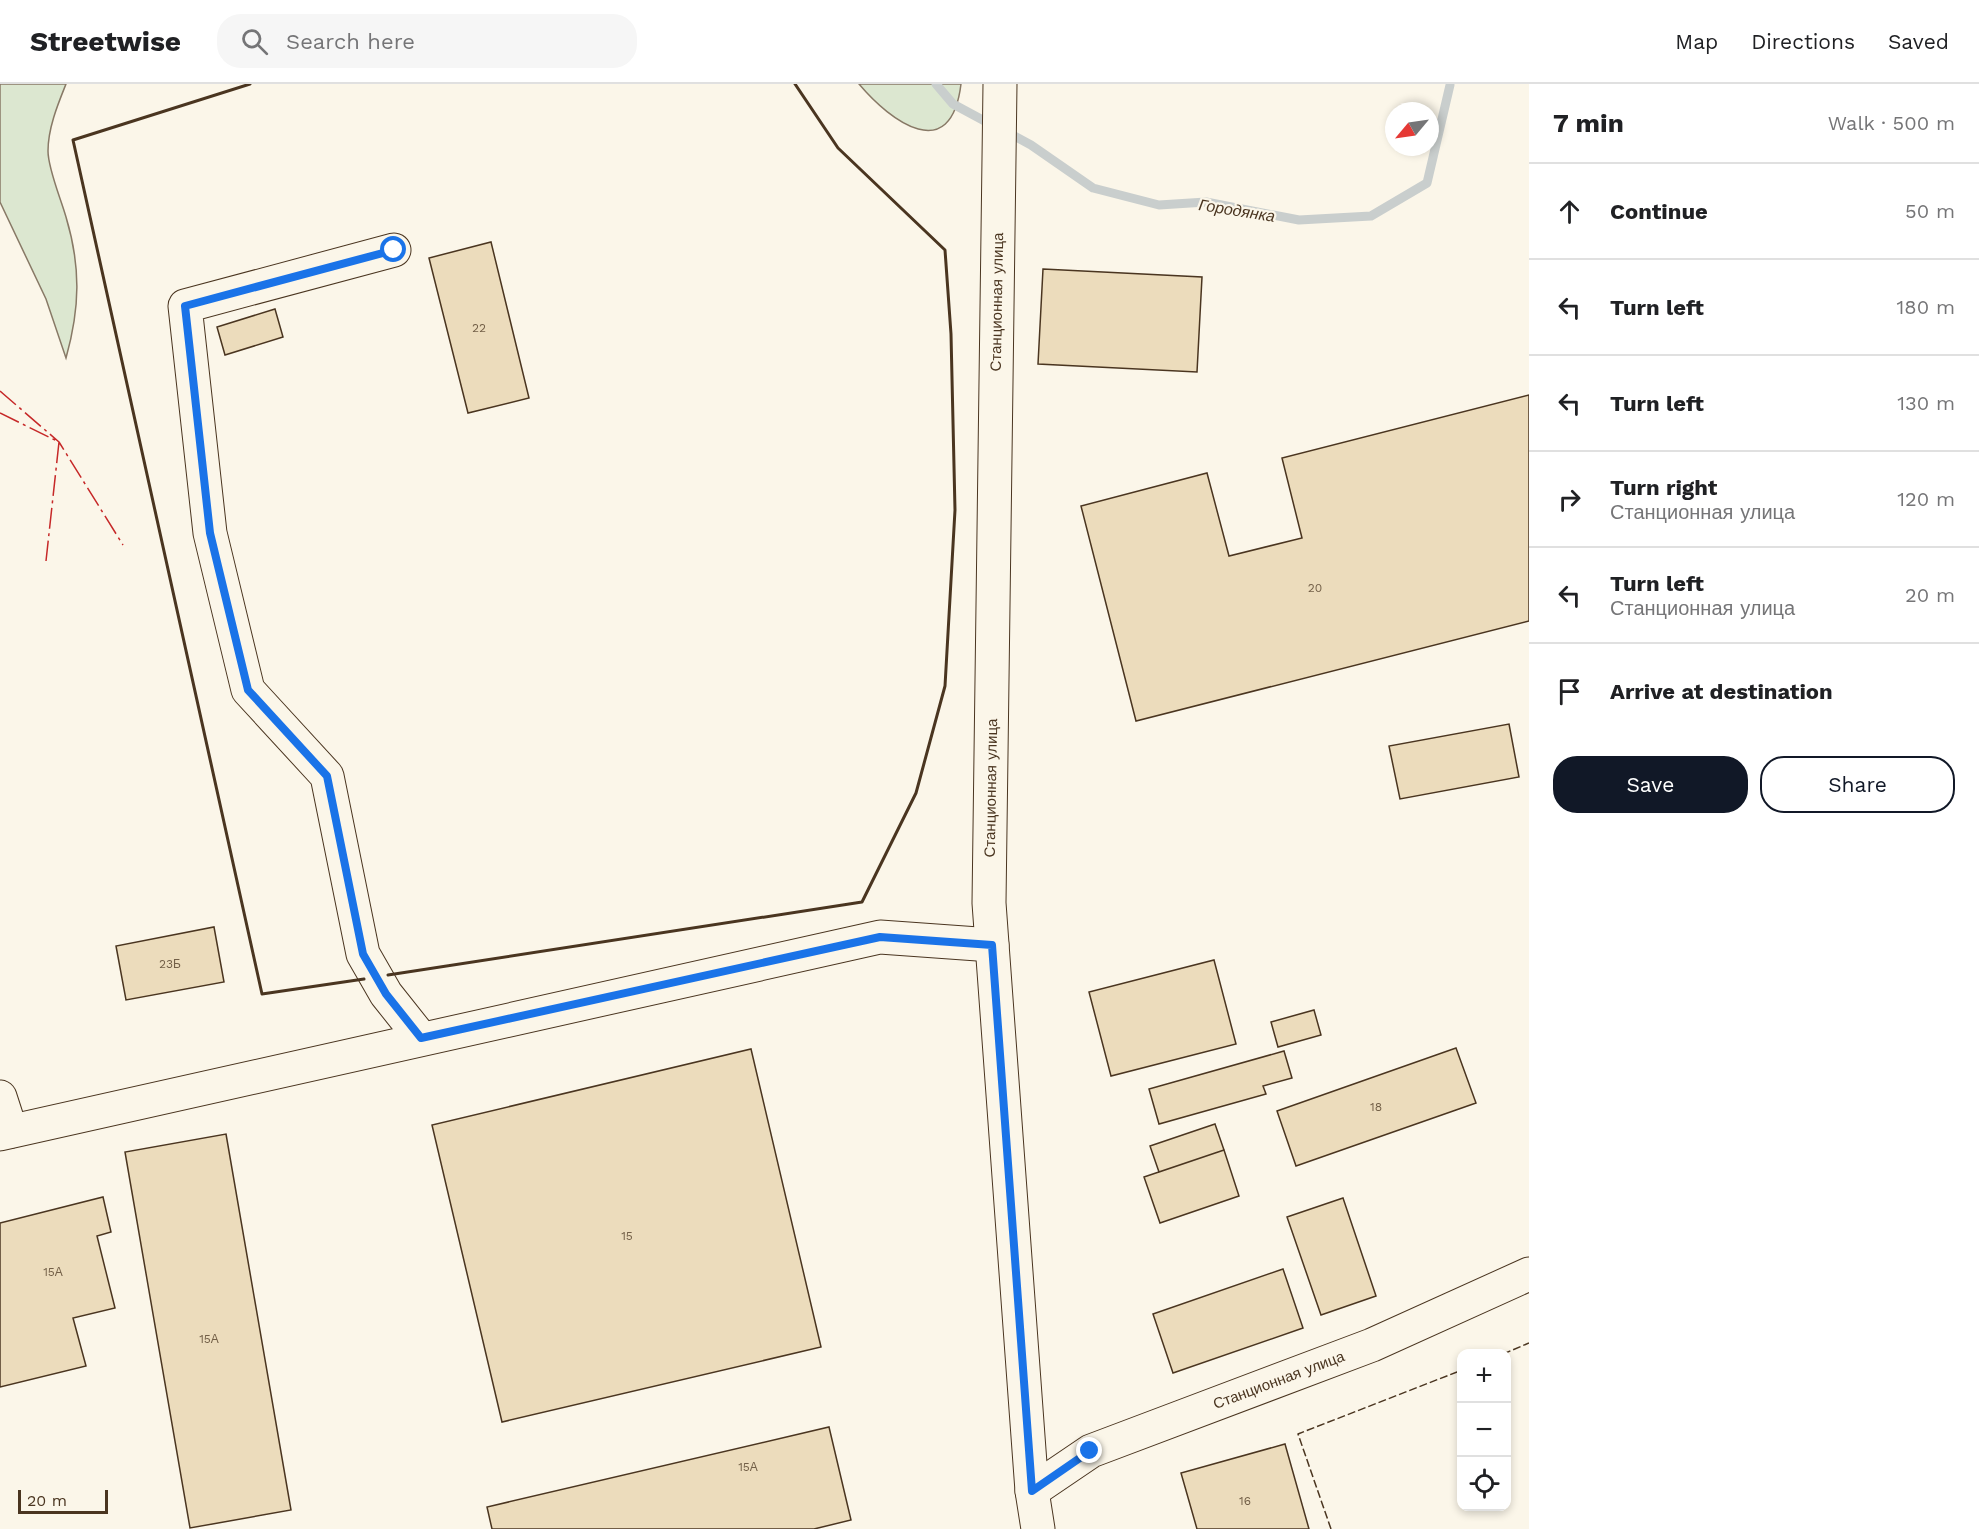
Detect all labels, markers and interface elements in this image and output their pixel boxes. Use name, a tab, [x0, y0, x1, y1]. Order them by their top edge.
search box	[217, 14, 637, 68]
text: Streetwise	[30, 25, 181, 58]
icon: search	[238, 25, 271, 58]
text: Search here	[286, 29, 415, 54]
text: Map	[1675, 29, 1718, 54]
text: Directions	[1751, 29, 1855, 54]
text: Saved	[1888, 29, 1949, 54]
north arrow	[1385, 102, 1439, 156]
text: 7 min	[1553, 108, 1624, 138]
text: Walk · 500 m	[1828, 111, 1955, 135]
water label: Городянка	[1197, 195, 1277, 226]
icon: ahead	[1553, 195, 1586, 228]
text: Continue	[1610, 199, 1708, 224]
text: 50 m	[1905, 199, 1955, 223]
street label: Станционная улица	[987, 232, 1007, 372]
route start	[380, 236, 406, 262]
icon: left	[1553, 291, 1586, 324]
text: Turn left	[1610, 295, 1704, 320]
text: 180 m	[1897, 295, 1955, 319]
house number: 22	[472, 321, 486, 335]
icon: left	[1553, 387, 1586, 420]
text: Turn left	[1610, 391, 1704, 416]
text: 130 m	[1897, 391, 1955, 415]
text: Turn right	[1610, 475, 1717, 500]
icon: right	[1553, 483, 1586, 516]
text: 120 m	[1897, 487, 1955, 511]
text: Станционная улица	[1610, 500, 1795, 524]
text: Turn left	[1610, 571, 1704, 596]
icon: left	[1553, 579, 1586, 612]
house number: 20	[1308, 581, 1322, 595]
text: 20 m	[1905, 583, 1955, 607]
text: Станционная улица	[1610, 596, 1795, 620]
icon: arrive	[1553, 675, 1586, 708]
text: Arrive at destination	[1610, 679, 1833, 704]
street label: Станционная улица	[981, 718, 1001, 858]
button: Save	[1553, 756, 1748, 813]
button: Share	[1760, 756, 1955, 813]
house number: 23Б	[159, 957, 181, 971]
house number: 18	[1370, 1100, 1382, 1114]
house number: 15	[621, 1229, 633, 1243]
house number: 15А	[43, 1265, 63, 1279]
house number: 15А	[199, 1332, 219, 1346]
street label: Станционная улица	[1211, 1347, 1348, 1413]
map controls	[1457, 1349, 1511, 1511]
button: +	[1457, 1349, 1511, 1403]
button: −	[1457, 1403, 1511, 1457]
route end	[1076, 1437, 1102, 1463]
button: locate	[1457, 1457, 1511, 1511]
house number: 15А	[738, 1460, 758, 1474]
scale bar	[18, 1487, 108, 1514]
text: 20 m	[27, 1491, 67, 1510]
house number: 16	[1239, 1494, 1251, 1508]

